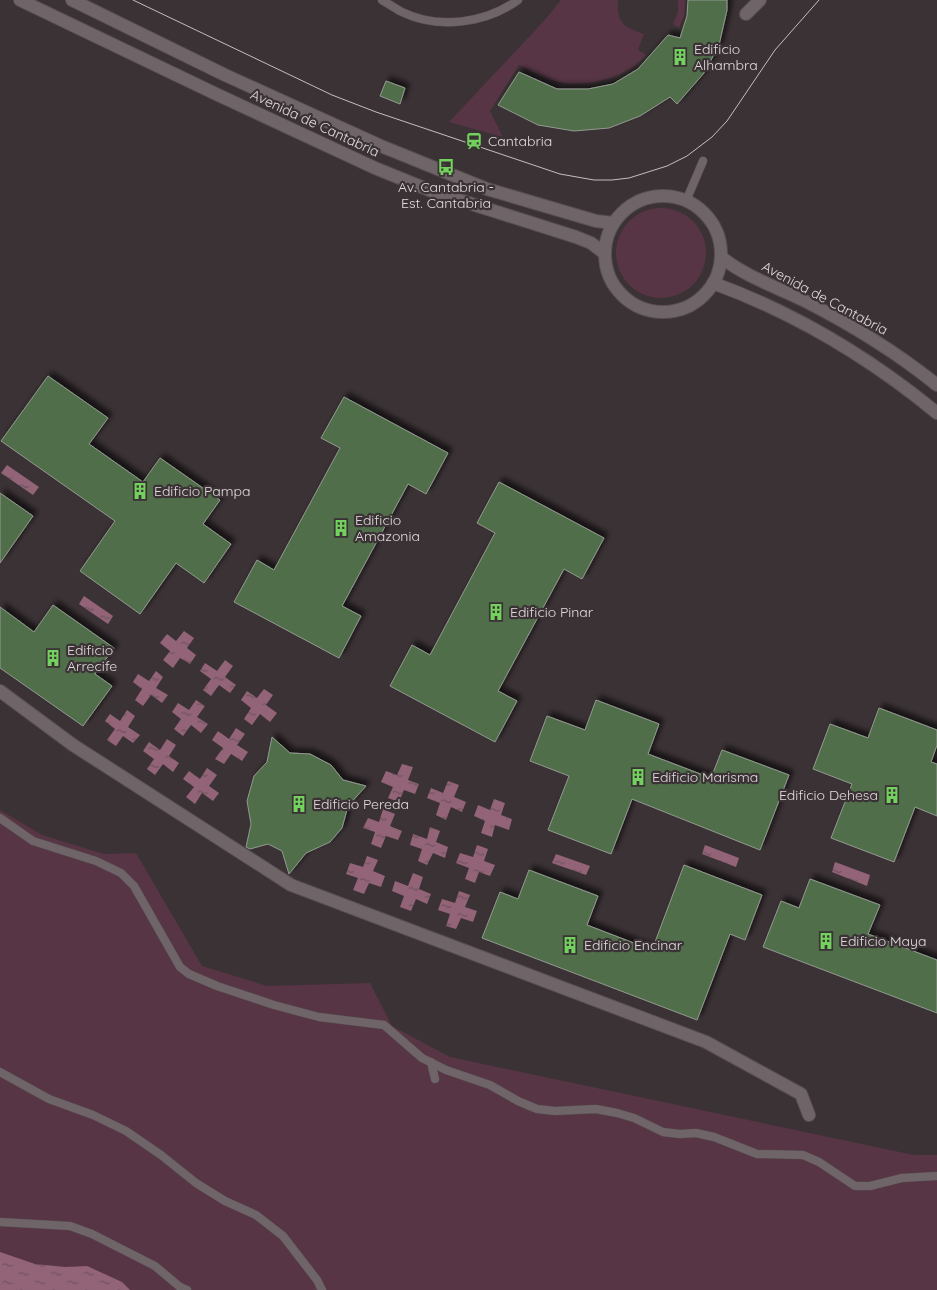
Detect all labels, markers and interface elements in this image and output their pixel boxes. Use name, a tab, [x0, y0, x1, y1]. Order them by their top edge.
place label: Edificio Alhambra	[694, 40, 758, 74]
building icon: Edificio Alhambra	[670, 47, 690, 67]
street label: Avenida de Cantabria	[248, 85, 382, 161]
station icon: Cantabria	[464, 131, 484, 151]
place label: Cantabria	[488, 132, 552, 150]
bus stop icon: Av. Cantabria - Est. Cantabria	[436, 157, 456, 177]
place label: Av. Cantabria - Est. Cantabria	[398, 178, 494, 212]
street label: Avenida de Cantabria	[759, 257, 891, 339]
building icon: Edificio Pampa	[130, 481, 150, 501]
place label: Edificio Pampa	[154, 482, 250, 500]
place label: Edificio Amazonia	[355, 511, 420, 545]
building icon: Edificio Amazonia	[331, 518, 351, 538]
building icon: Edificio Pinar	[486, 602, 506, 622]
place label: Edificio Pinar	[510, 603, 594, 621]
place label: Edificio Arrecife	[67, 641, 117, 675]
building icon: Edificio Arrecife	[43, 648, 63, 668]
building icon: Edificio Marisma	[628, 767, 648, 787]
place label: Edificio Marisma	[652, 768, 758, 786]
building icon: Edificio Dehesa	[882, 785, 902, 805]
place label: Edificio Dehesa	[779, 786, 878, 804]
building icon: Edificio Pereda	[289, 794, 309, 814]
place label: Edificio Pereda	[313, 795, 409, 813]
building icon: Edificio Maya	[816, 931, 836, 951]
place label: Edificio Maya	[840, 932, 926, 950]
building icon: Edificio Encinar	[560, 935, 580, 955]
place label: Edificio Encinar	[584, 936, 683, 954]

